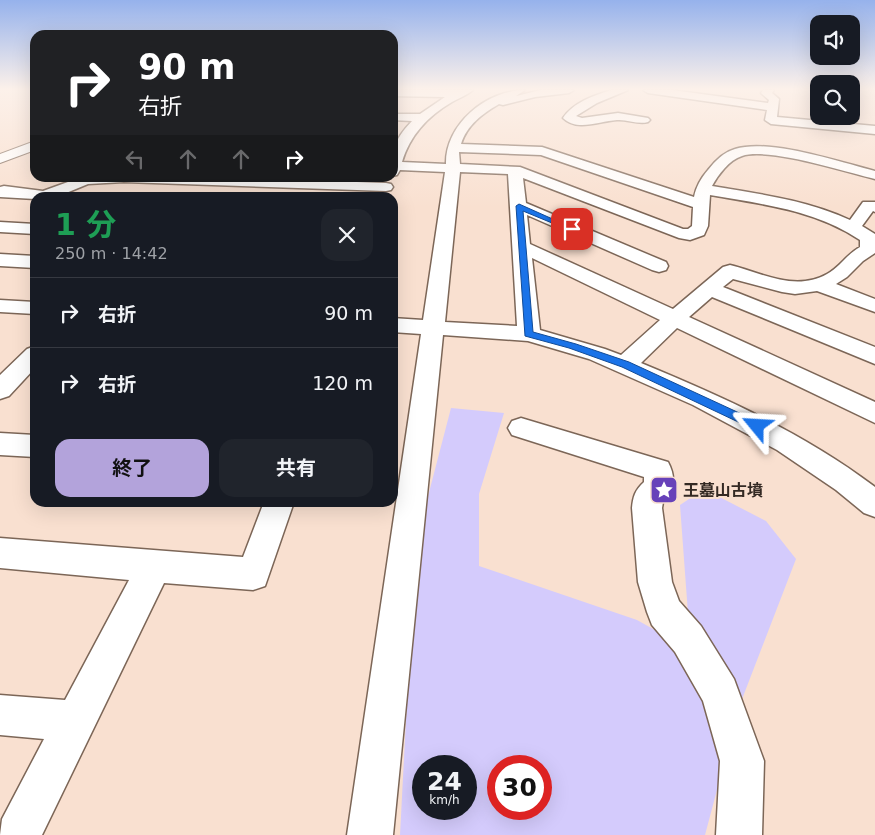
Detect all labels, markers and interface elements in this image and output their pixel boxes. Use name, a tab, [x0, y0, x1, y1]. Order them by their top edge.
map controls	[810, 15, 860, 125]
button: sound	[810, 15, 860, 65]
text: 90 m	[138, 47, 235, 87]
icon: right	[55, 50, 120, 115]
button: search	[810, 75, 860, 125]
text: 右折	[138, 94, 182, 119]
icon: left	[121, 145, 149, 173]
icon: ahead	[174, 145, 202, 173]
icon: ahead	[227, 145, 255, 173]
icon: right	[280, 145, 308, 173]
text: 1 分	[55, 207, 116, 242]
pin	[551, 208, 593, 250]
button: close	[321, 209, 373, 261]
icon: arrive	[558, 215, 586, 243]
text: 250 m · 14:42	[55, 244, 168, 263]
icon: right	[55, 299, 83, 327]
text: 90 m	[324, 302, 373, 324]
text: 右折	[98, 303, 136, 325]
icon: right	[55, 369, 83, 397]
text: 120 m	[312, 372, 373, 394]
text: 右折	[98, 373, 136, 395]
position arrow	[730, 399, 782, 451]
button: 終了	[55, 439, 209, 497]
button: 共有	[219, 439, 373, 497]
place icon: 王墓山古墳	[649, 475, 679, 505]
place label: 王墓山古墳	[683, 481, 763, 500]
speed limit sign: 30	[487, 755, 552, 820]
text: 24	[427, 767, 462, 796]
text: km/h	[429, 793, 460, 807]

